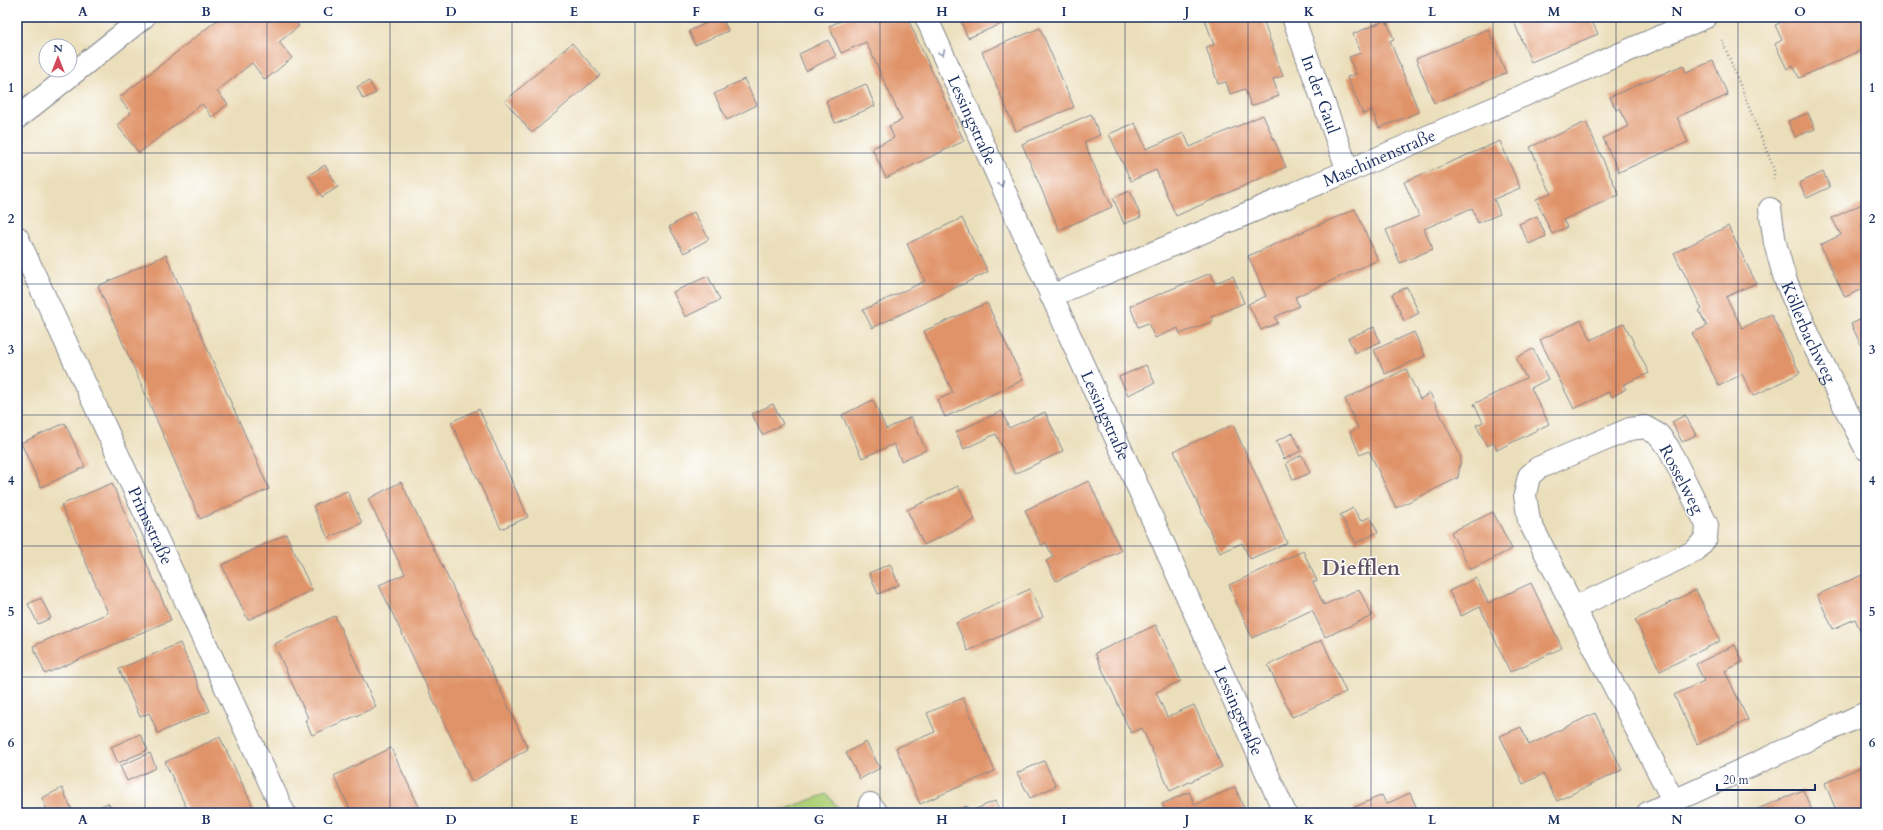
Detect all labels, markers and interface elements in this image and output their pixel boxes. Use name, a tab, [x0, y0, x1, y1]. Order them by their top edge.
text: A	[78, 3, 88, 21]
text: B	[201, 3, 211, 21]
text: C	[323, 3, 333, 21]
text: D	[445, 3, 457, 21]
text: E	[570, 3, 578, 21]
text: F	[692, 3, 700, 21]
text: G	[814, 3, 825, 21]
text: H	[936, 3, 948, 21]
text: I	[1061, 3, 1067, 21]
text: J	[1183, 3, 1190, 21]
text: K	[1304, 3, 1315, 21]
text: L	[1428, 3, 1437, 21]
text: M	[1548, 3, 1561, 21]
text: N	[1671, 3, 1683, 21]
text: O	[1794, 3, 1806, 21]
north arrow	[38, 38, 78, 78]
text: N	[53, 41, 63, 56]
one-way arrow	[937, 48, 945, 56]
street label: In der Gaul	[1295, 52, 1345, 138]
street label: Lessingstraße	[942, 72, 1002, 169]
text: 1	[8, 79, 14, 97]
text: 1	[1869, 79, 1875, 97]
street label: Maschinenstraße	[1319, 124, 1439, 192]
one-way arrow	[996, 180, 1004, 187]
text: 2	[8, 210, 15, 228]
text: 2	[1869, 210, 1876, 228]
street label: Köllerbachweg	[1775, 278, 1842, 387]
text: 3	[8, 341, 15, 359]
text: 3	[1869, 341, 1876, 359]
street label: Lessingstraße	[1075, 367, 1135, 464]
street label: Rosselweg	[1654, 441, 1710, 518]
text: 4	[8, 472, 15, 490]
text: 4	[1869, 472, 1876, 490]
street label: Primsstraße	[122, 483, 178, 568]
district label: Diefflen	[1322, 554, 1401, 583]
text: 5	[8, 603, 14, 621]
text: 5	[1869, 603, 1875, 621]
street label: Lessingstraße	[1208, 662, 1269, 759]
text: 6	[8, 734, 15, 752]
text: 6	[1869, 734, 1876, 752]
scale bar	[1717, 766, 1815, 792]
text: 20 m	[1723, 772, 1750, 788]
text: A	[78, 811, 88, 829]
text: B	[201, 811, 211, 829]
text: C	[323, 811, 333, 829]
text: D	[445, 811, 457, 829]
text: E	[570, 811, 578, 829]
text: F	[692, 811, 700, 829]
text: G	[814, 811, 825, 829]
text: H	[936, 811, 948, 829]
text: I	[1061, 811, 1067, 829]
text: J	[1183, 811, 1190, 829]
text: K	[1304, 811, 1315, 829]
text: L	[1428, 811, 1437, 829]
text: M	[1548, 811, 1561, 829]
text: N	[1671, 811, 1683, 829]
text: O	[1794, 811, 1806, 829]

